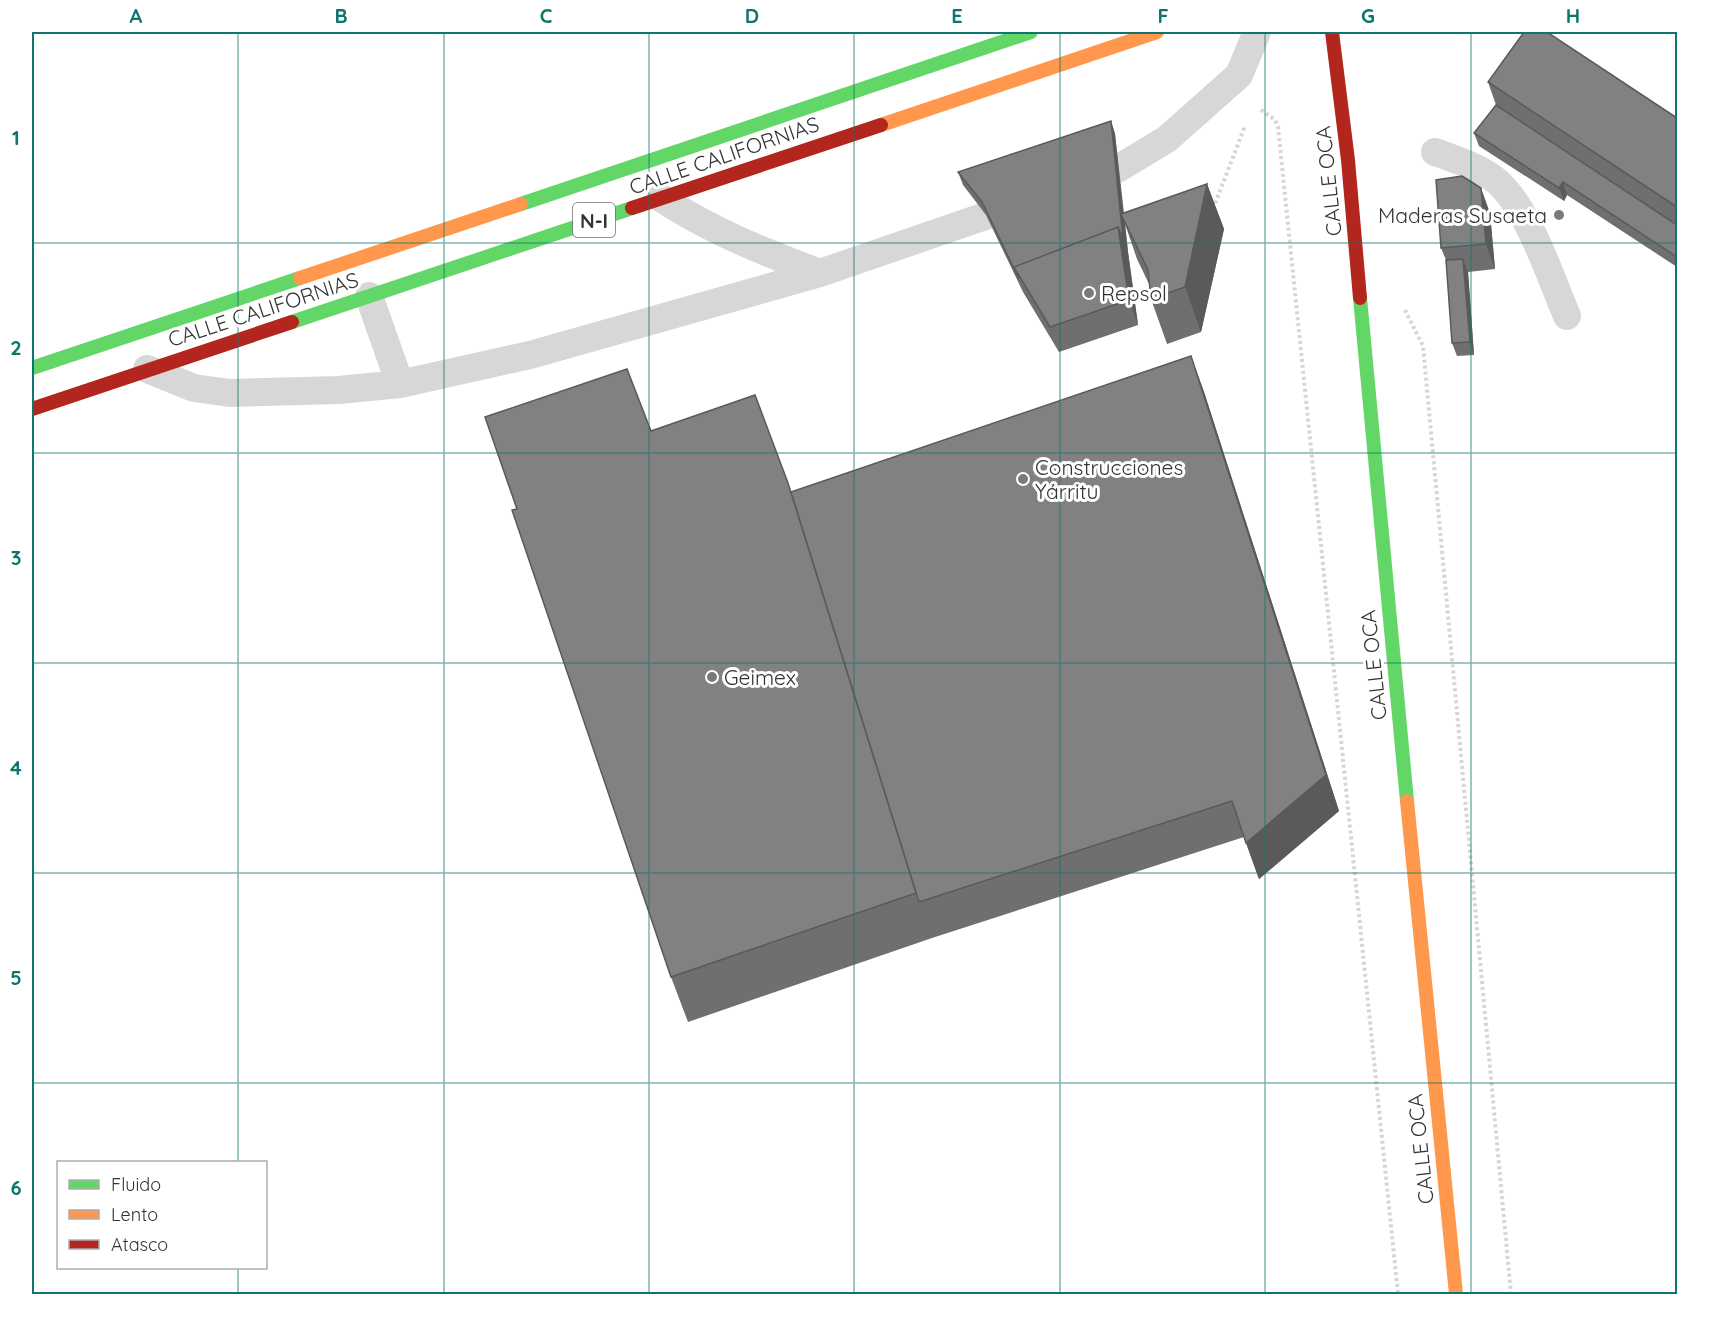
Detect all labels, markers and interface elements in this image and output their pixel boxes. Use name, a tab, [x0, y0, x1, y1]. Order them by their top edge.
text: A	[130, 3, 143, 28]
text: B	[334, 3, 348, 28]
text: C	[540, 3, 553, 28]
text: D	[745, 3, 759, 28]
text: E	[951, 3, 963, 28]
text: F	[1157, 3, 1169, 28]
text: G	[1361, 3, 1375, 28]
text: H	[1566, 3, 1580, 28]
street label: CALLE CALIFORNIAS	[626, 110, 822, 200]
text: 1	[12, 125, 20, 150]
street label: CALLE OCA	[1309, 125, 1347, 237]
place label: Maderas Susaeta	[1378, 202, 1547, 228]
road number: N-I	[573, 203, 615, 237]
marker: Maderas Susaeta	[1552, 208, 1566, 222]
street label: CALLE CALIFORNIAS	[164, 266, 362, 352]
place label: Repsol	[1101, 280, 1167, 306]
marker: Repsol	[1082, 286, 1096, 300]
text: 2	[10, 335, 22, 360]
place label: Construcciones Yárritu	[1035, 454, 1183, 504]
marker: Construcciones Yárritu	[1016, 472, 1030, 486]
text: 3	[11, 545, 21, 570]
street label: CALLE OCA	[1354, 609, 1392, 721]
place label: Geimex	[724, 664, 796, 690]
marker: Geimex	[705, 670, 719, 684]
text: 4	[10, 755, 22, 780]
text: 5	[10, 965, 22, 990]
street label: CALLE OCA	[1401, 1093, 1439, 1205]
legend	[57, 1161, 267, 1269]
text: Fluido	[111, 1173, 161, 1196]
text: 6	[10, 1175, 22, 1200]
text: Lento	[111, 1203, 158, 1226]
text: Atasco	[111, 1233, 168, 1256]

